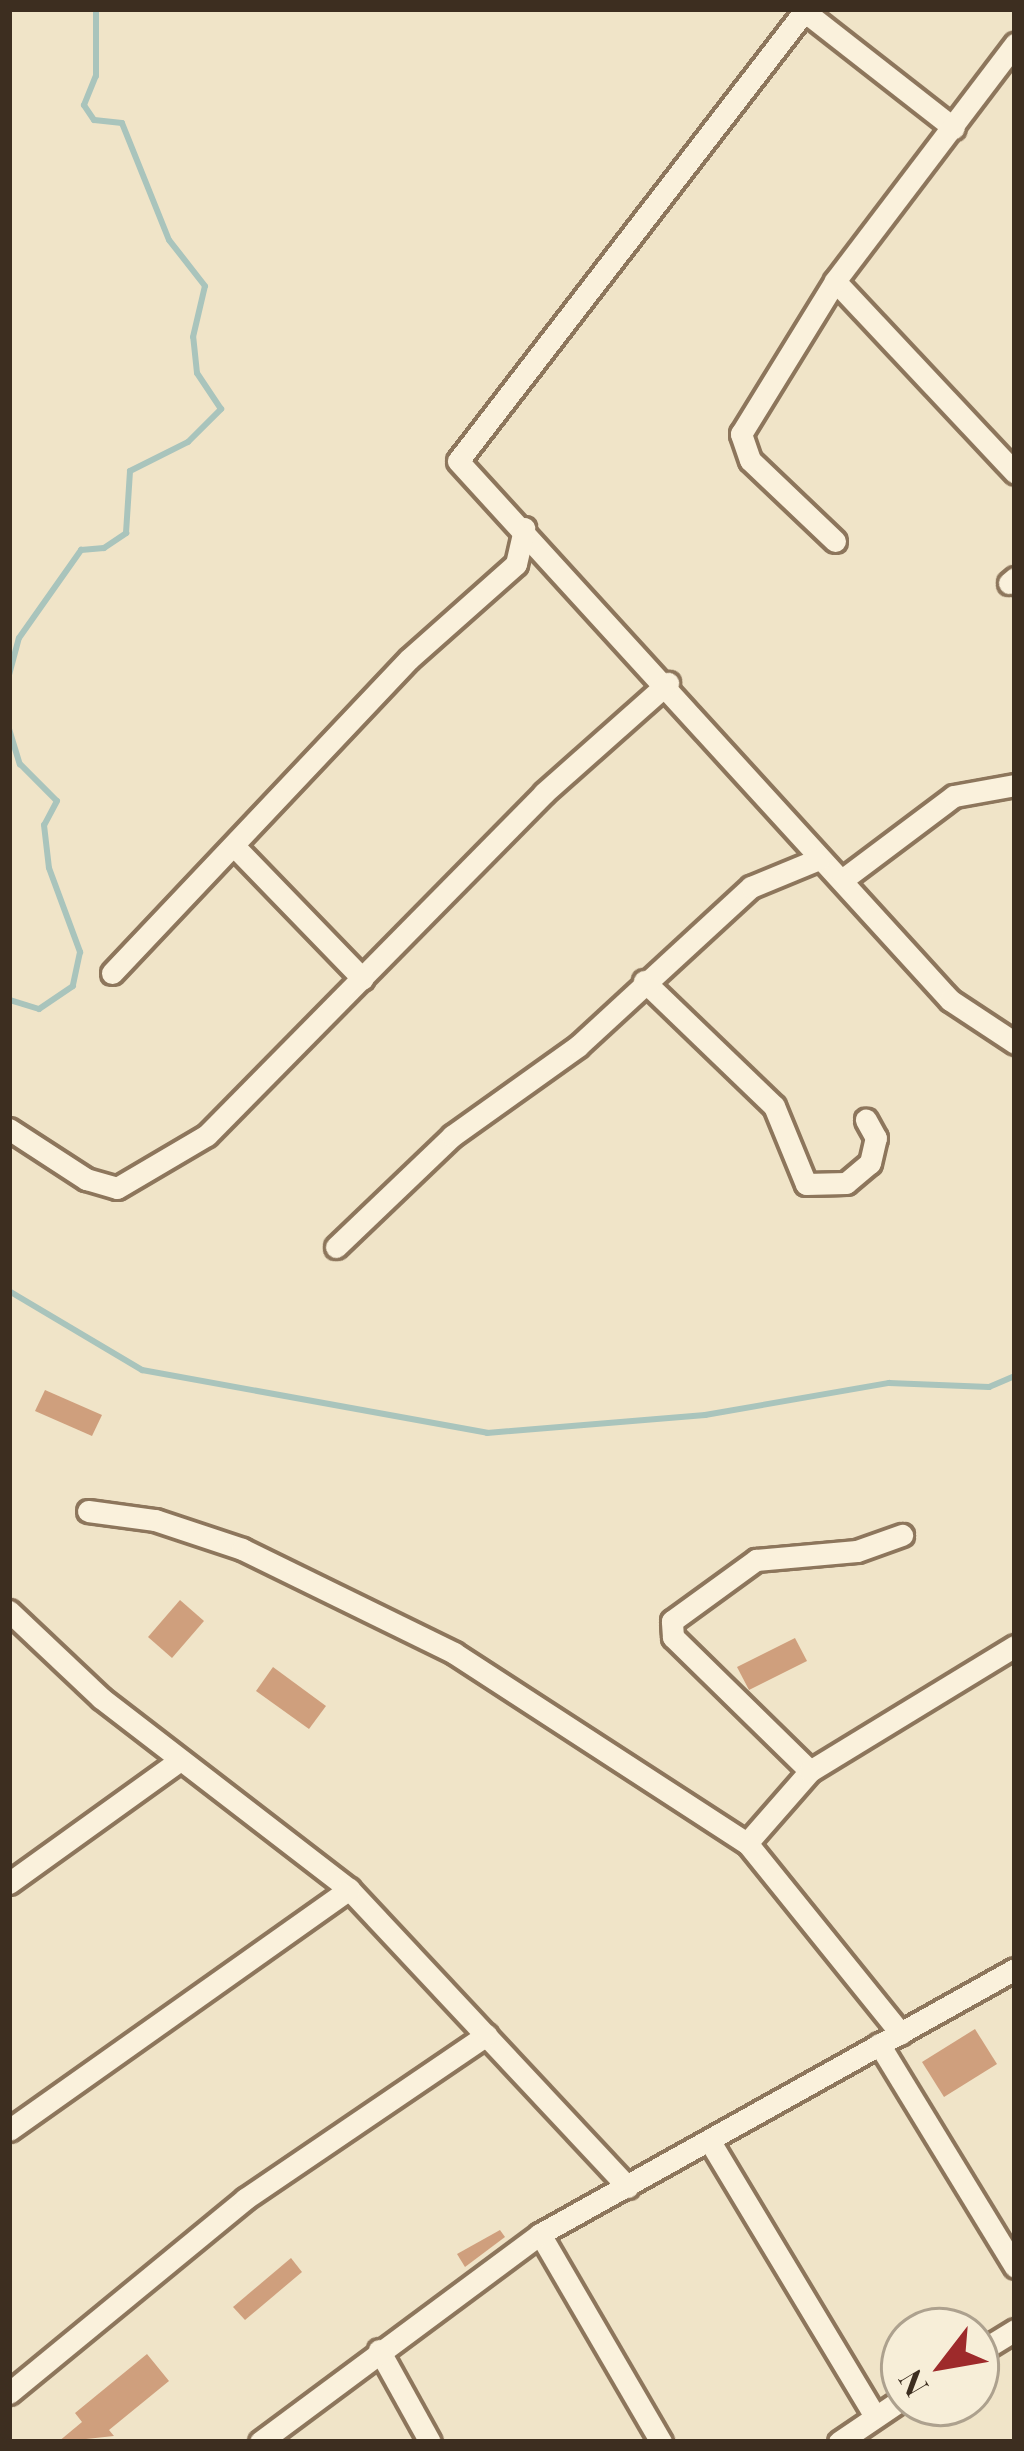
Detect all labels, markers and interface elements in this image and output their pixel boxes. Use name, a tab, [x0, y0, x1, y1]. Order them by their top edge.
north arrow	[880, 2307, 1000, 2427]
text: N	[887, 2362, 937, 2406]

